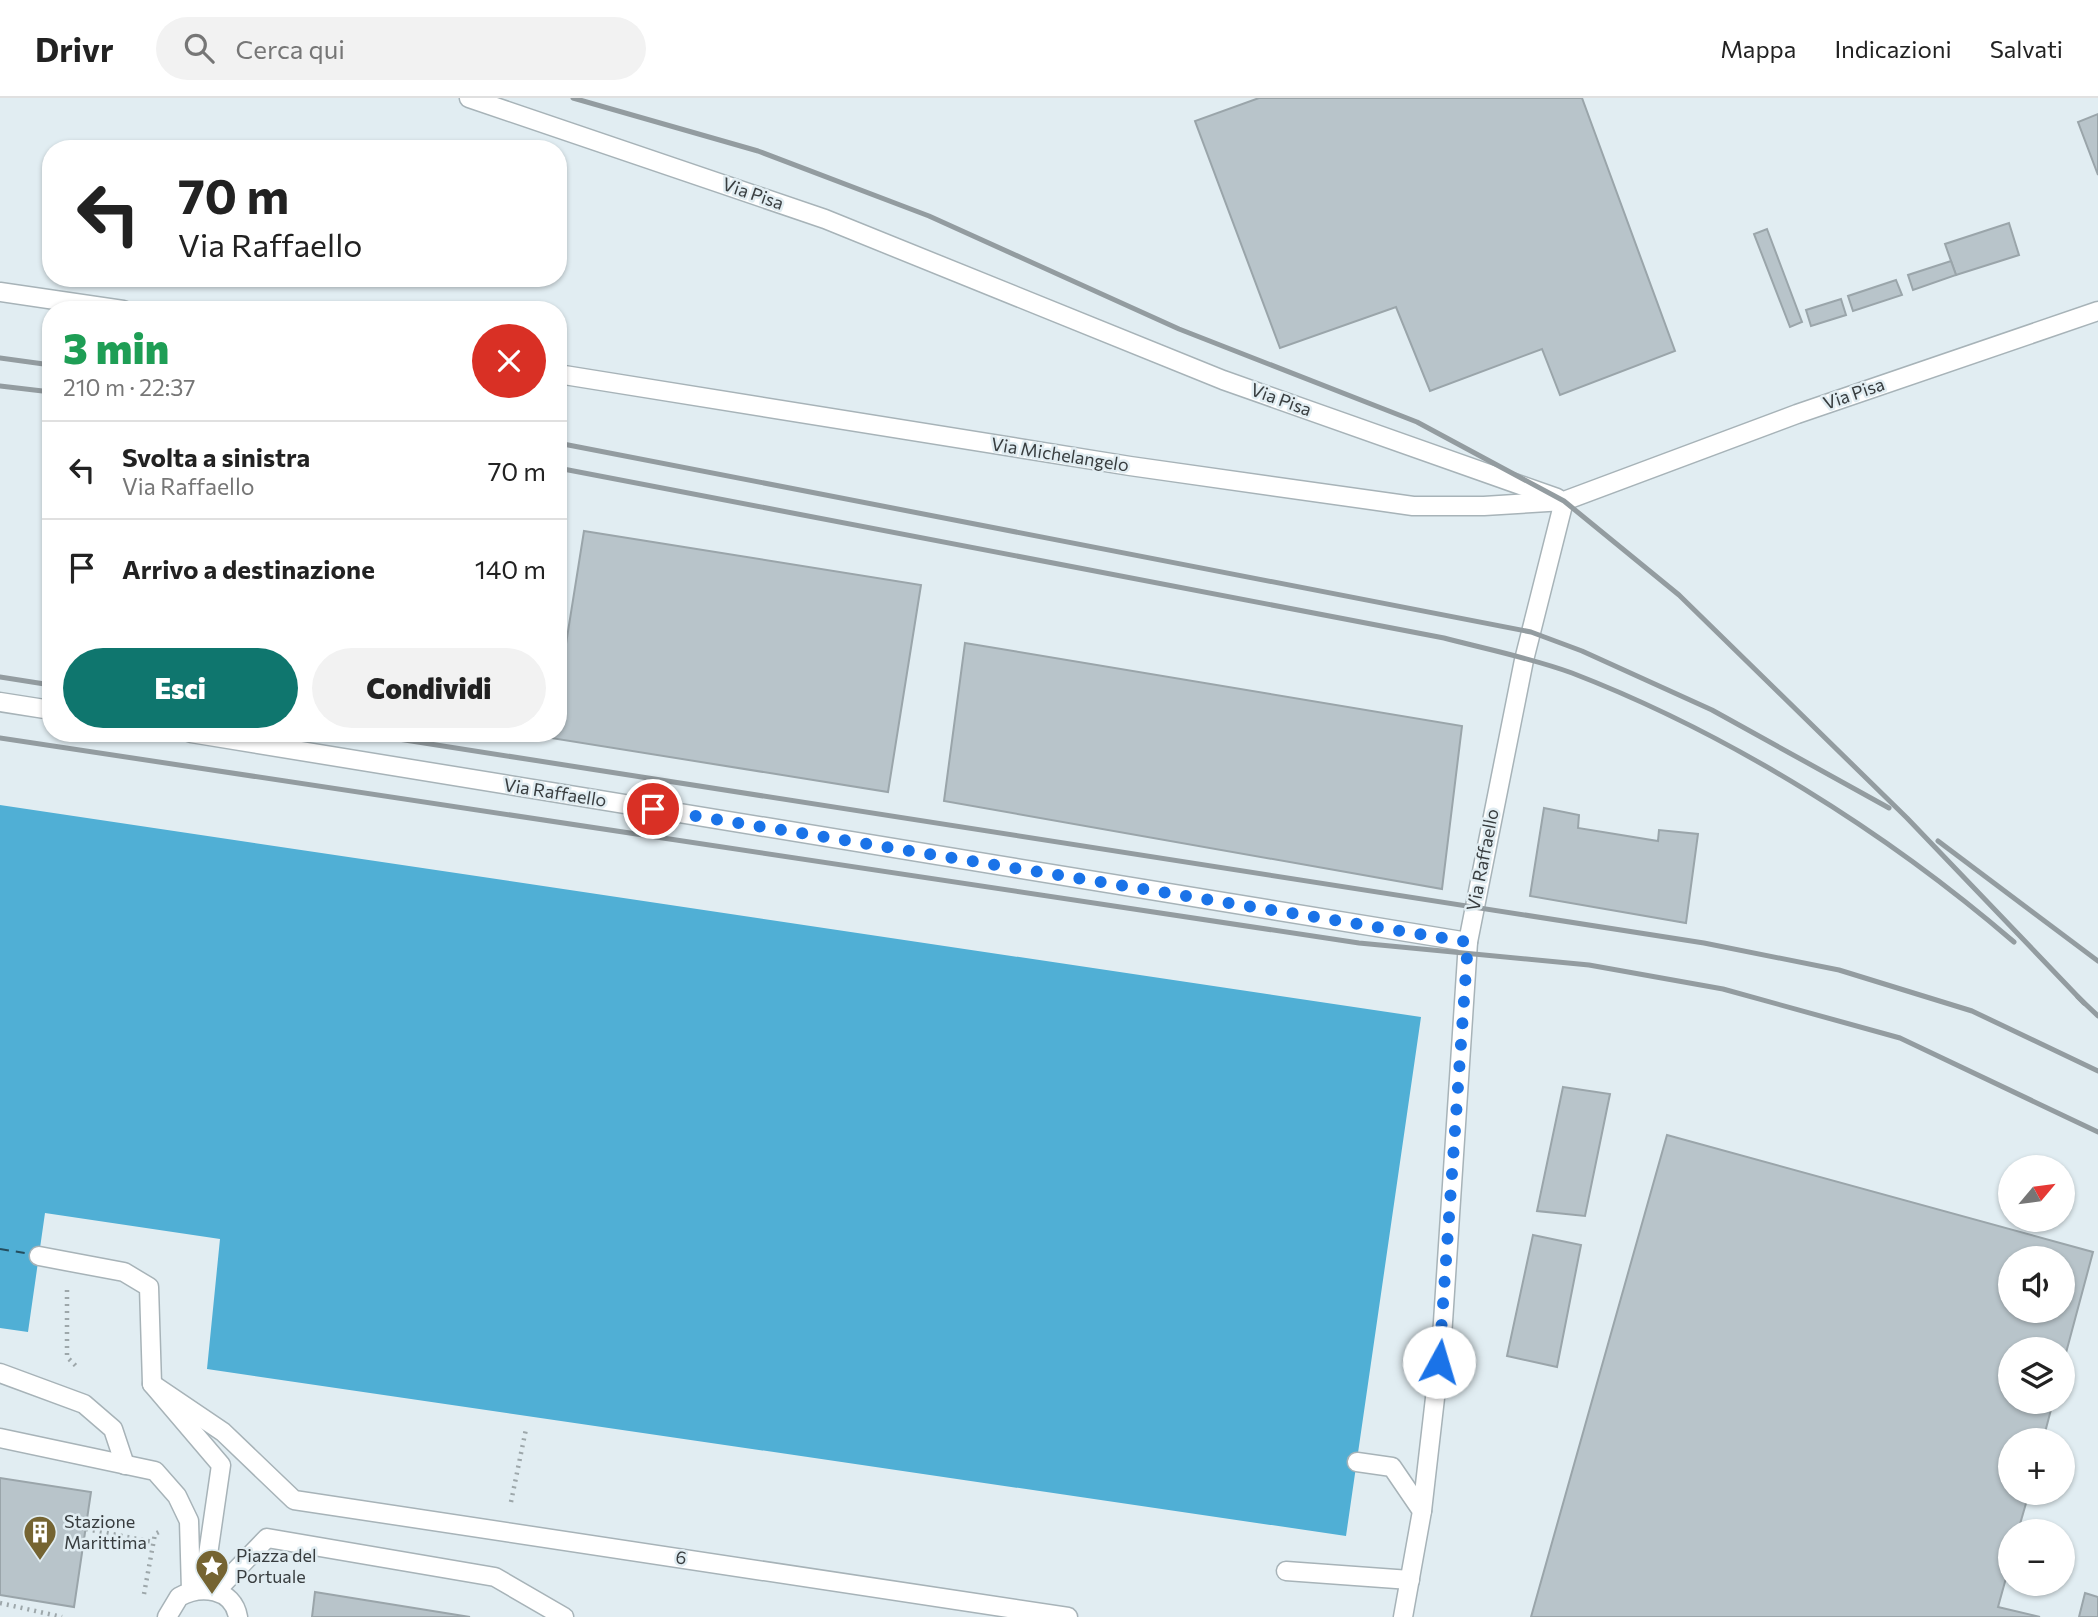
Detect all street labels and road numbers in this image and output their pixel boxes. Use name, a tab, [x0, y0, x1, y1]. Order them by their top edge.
street label: Via Pisa	[720, 172, 787, 214]
street label: Via Pisa	[1820, 372, 1887, 414]
street label: Via Pisa	[1248, 378, 1315, 420]
street label: Via Michelangelo	[990, 432, 1131, 476]
street label: Via Raffaello	[502, 773, 608, 811]
street label: Via Raffaello	[1461, 807, 1503, 913]
street label: 6	[674, 1545, 688, 1569]

